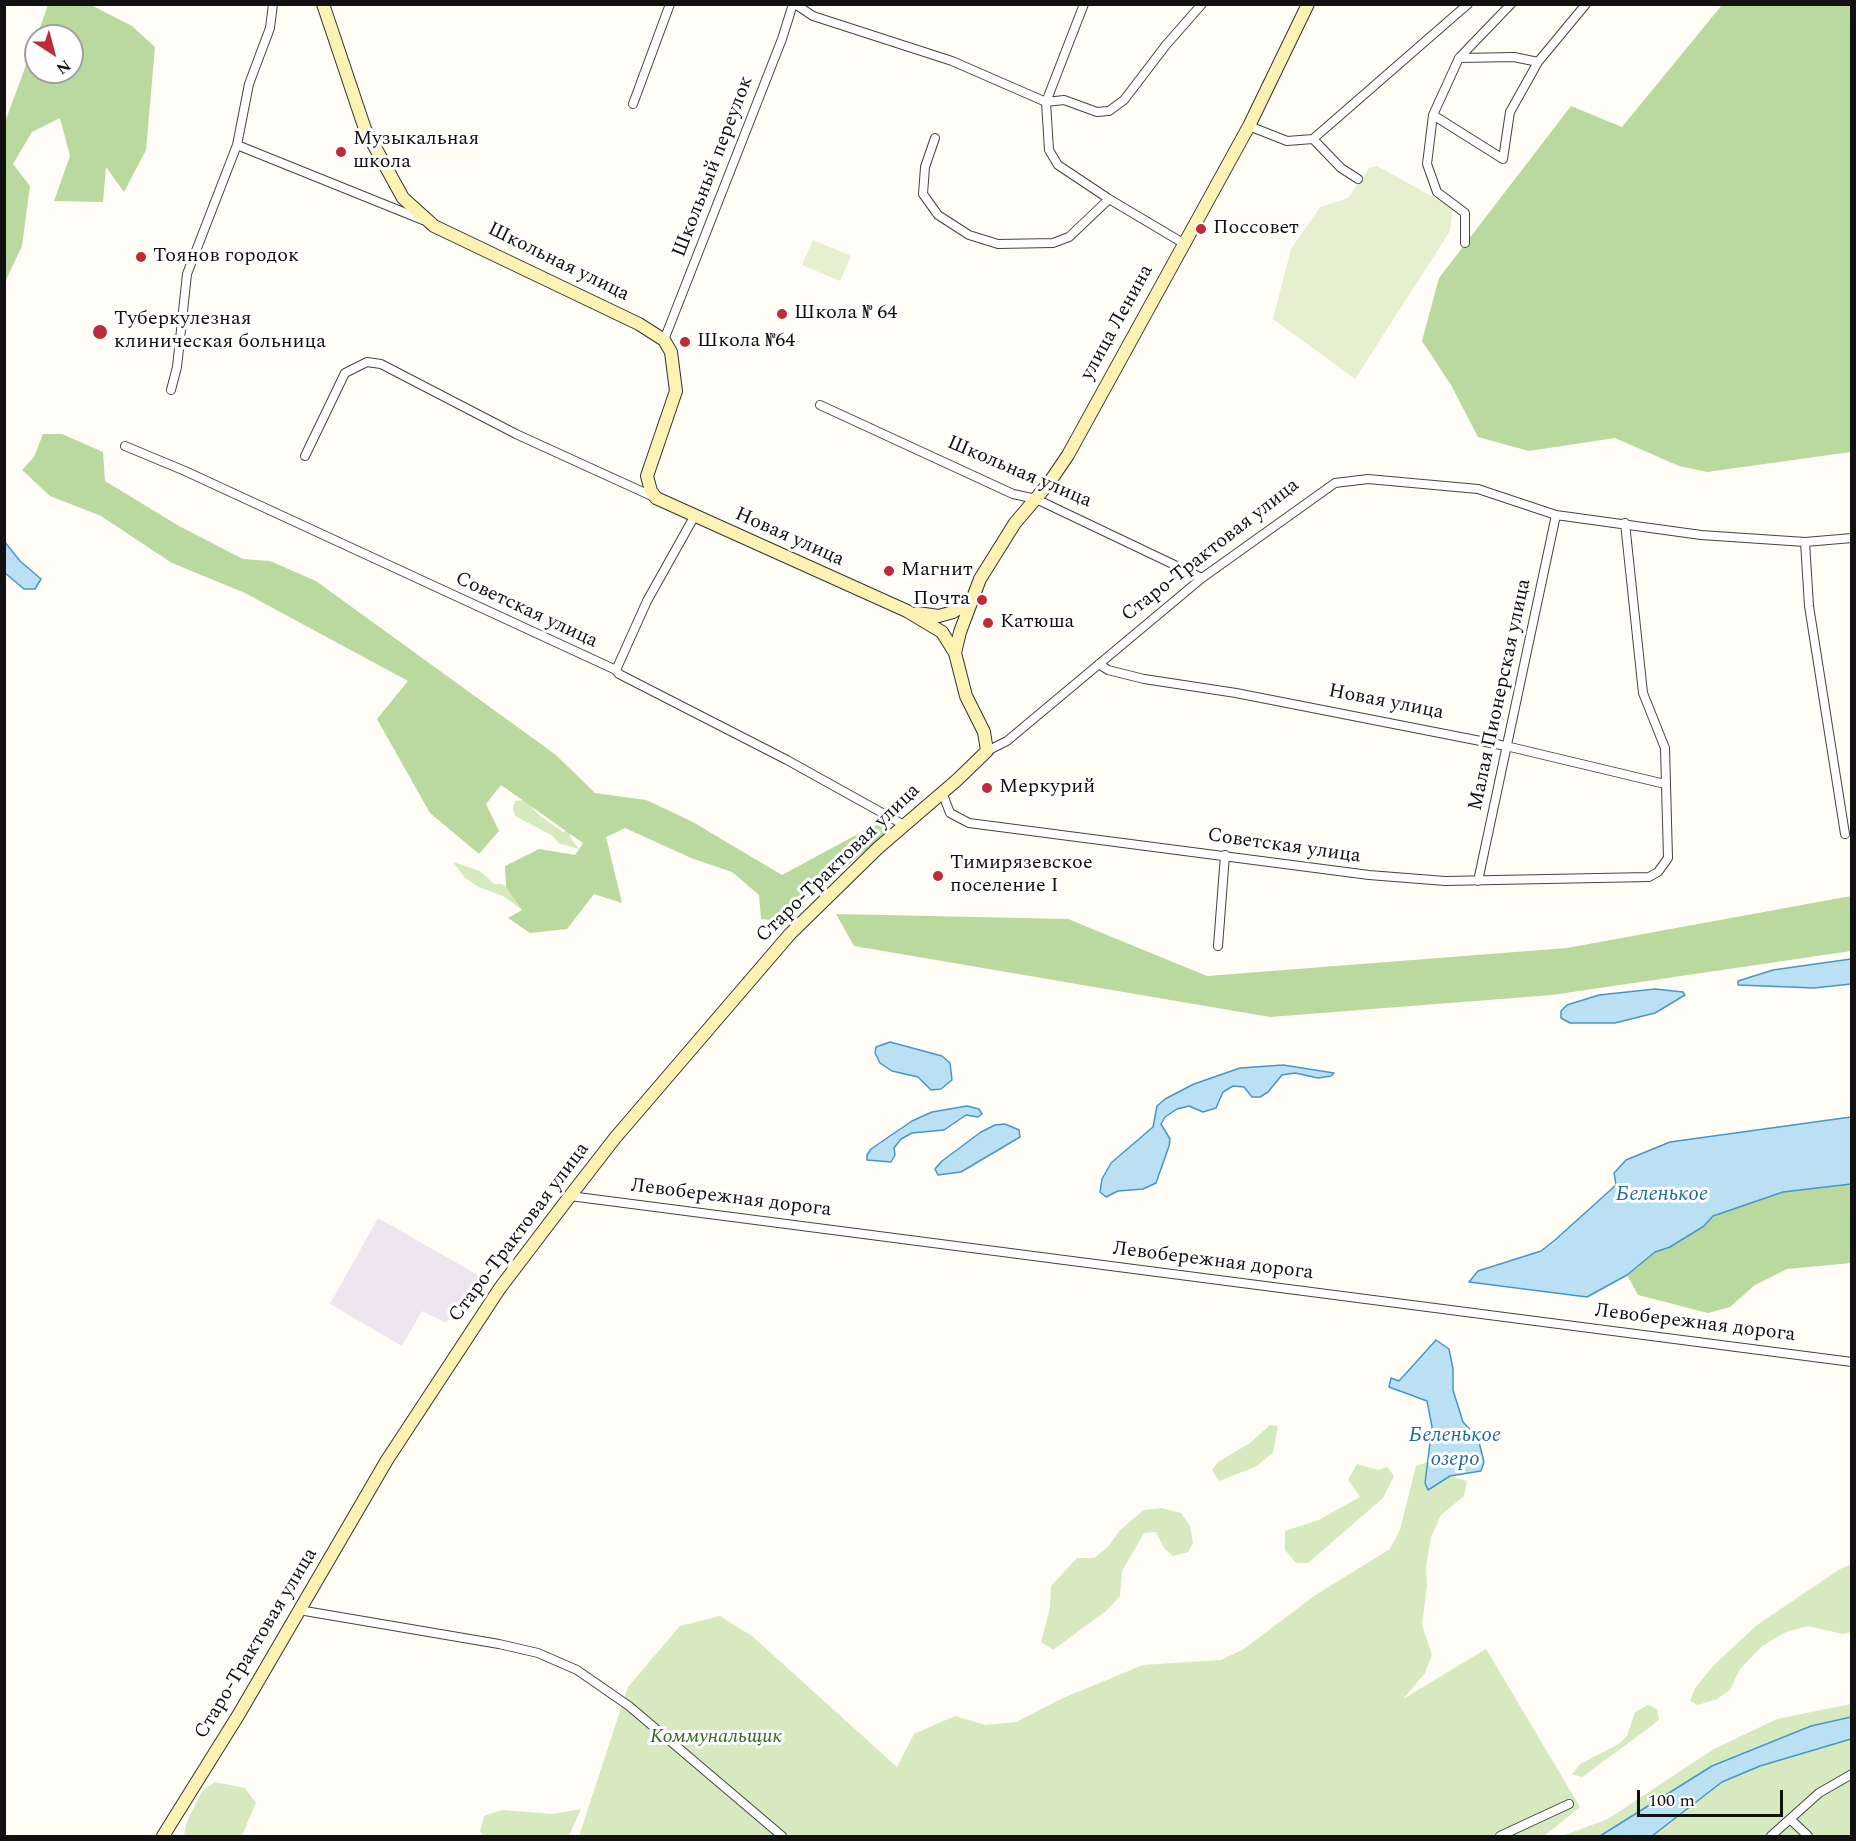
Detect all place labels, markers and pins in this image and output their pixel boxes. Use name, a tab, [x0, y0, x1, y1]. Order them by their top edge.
place label: Музыкальная школа	[353, 128, 479, 175]
marker: Музыкальная школа	[334, 145, 348, 159]
place label: Поссовет	[1213, 217, 1299, 241]
marker: Поссовет	[1194, 222, 1208, 236]
place label: Тоянов городок	[153, 245, 299, 269]
marker: Тоянов городок	[134, 250, 148, 264]
place label: Школа № 64	[794, 302, 897, 326]
marker: Школа № 64	[775, 307, 789, 321]
place label: Туберкулезная клиническая больница	[114, 308, 326, 355]
marker: Туберкулезная клиническая больница	[91, 323, 109, 341]
place label: Школа №64	[697, 330, 795, 354]
marker: Школа №64	[678, 335, 692, 349]
place label: Магнит	[901, 559, 973, 583]
marker: Магнит	[882, 564, 896, 578]
place label: Почта	[913, 588, 970, 612]
marker: Почта	[975, 593, 989, 607]
place label: Катюша	[1000, 611, 1074, 635]
marker: Катюша	[981, 616, 995, 630]
place label: Меркурий	[999, 776, 1095, 800]
marker: Меркурий	[980, 781, 994, 795]
place label: Тимирязевское поселение I	[950, 852, 1093, 899]
marker: Тимирязевское поселение I	[931, 869, 945, 883]

